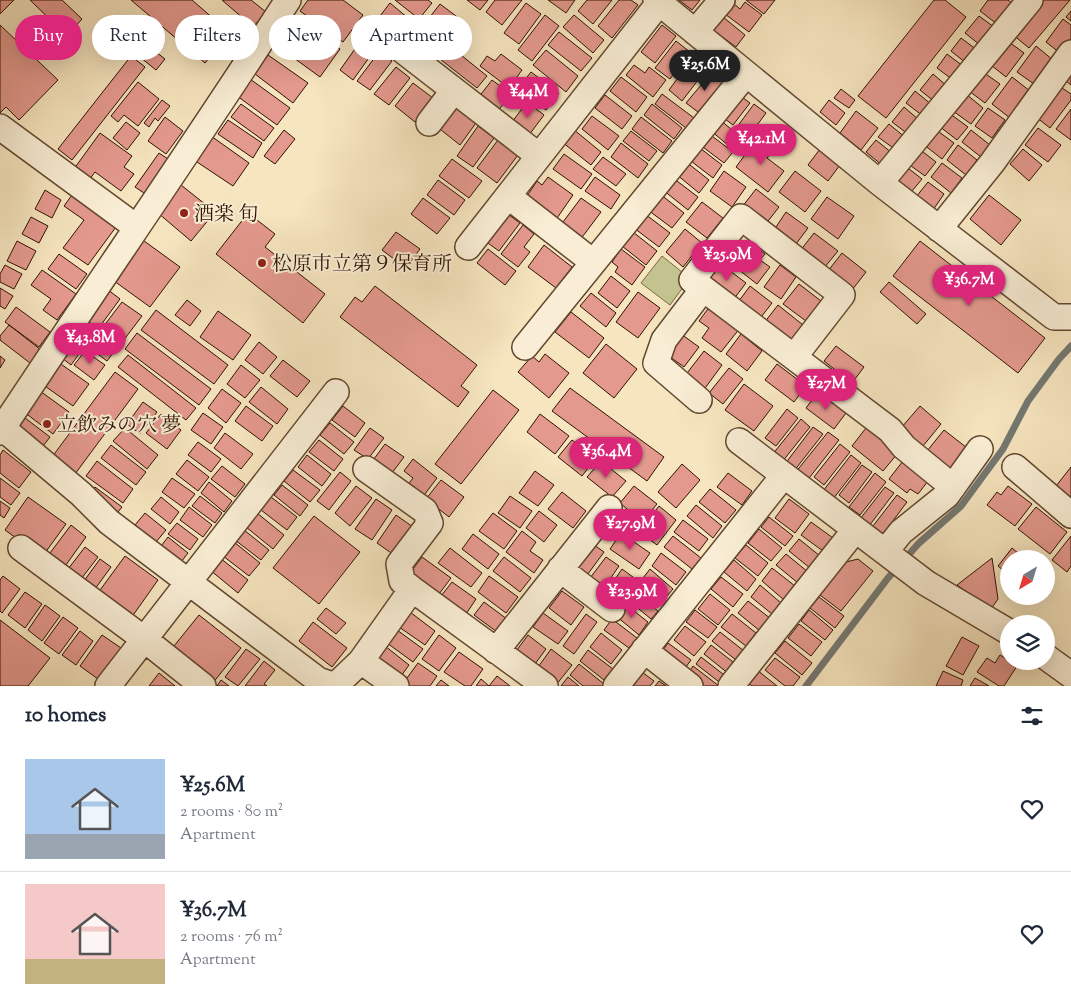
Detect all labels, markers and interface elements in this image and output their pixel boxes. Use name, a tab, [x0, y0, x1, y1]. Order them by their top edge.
chip: Buy	[15, 15, 82, 60]
chip: Rent	[92, 15, 165, 60]
chip: Filters	[175, 15, 259, 60]
chip: New	[269, 15, 341, 60]
chip: Apartment	[351, 15, 472, 60]
pin: ¥25.6M	[664, 49, 746, 92]
text: ¥25.6M	[680, 54, 730, 77]
pin: ¥44M	[498, 76, 558, 119]
text: ¥44M	[508, 81, 548, 104]
pin: ¥42.1M	[720, 124, 802, 166]
text: ¥42.1M	[736, 128, 786, 151]
place label: 酒楽 旬	[194, 201, 258, 230]
marker: 酒楽 旬	[178, 207, 190, 219]
pin: ¥25.9M	[686, 240, 768, 282]
text: ¥25.9M	[702, 244, 752, 267]
place label: 松原市立第９保育所	[272, 251, 452, 280]
marker: 松原市立第９保育所	[256, 257, 268, 269]
pin: ¥36.7M	[928, 264, 1010, 307]
text: ¥36.7M	[944, 269, 994, 292]
pin: ¥43.8M	[49, 322, 131, 365]
text: ¥43.8M	[65, 327, 115, 350]
pin: ¥27M	[796, 368, 856, 411]
text: ¥27M	[806, 373, 846, 396]
place label: 立飲みの穴 夢	[57, 412, 181, 441]
marker: 立飲みの穴 夢	[41, 418, 53, 430]
pin: ¥36.4M	[565, 436, 647, 479]
text: ¥36.4M	[580, 441, 632, 464]
pin: ¥27.9M	[589, 508, 671, 551]
text: ¥27.9M	[604, 513, 656, 536]
north arrow	[1000, 550, 1055, 605]
map controls	[1000, 550, 1055, 670]
pin: ¥23.9M	[591, 576, 673, 619]
text: ¥23.9M	[607, 581, 657, 604]
button: layers	[1000, 615, 1055, 670]
text: 10 homes	[25, 701, 106, 731]
icon: filters	[1018, 702, 1046, 730]
text: ¥25.6M	[180, 771, 245, 801]
icon: home	[65, 779, 125, 839]
icon: heart	[1018, 795, 1046, 823]
text: 2 rooms · 80 m²	[180, 801, 283, 824]
text: Apartment	[180, 824, 256, 847]
text: ¥36.7M	[180, 896, 247, 926]
icon: home	[65, 904, 125, 964]
icon: heart	[1018, 920, 1046, 948]
text: 2 rooms · 76 m²	[180, 926, 283, 949]
text: Apartment	[180, 949, 256, 972]

